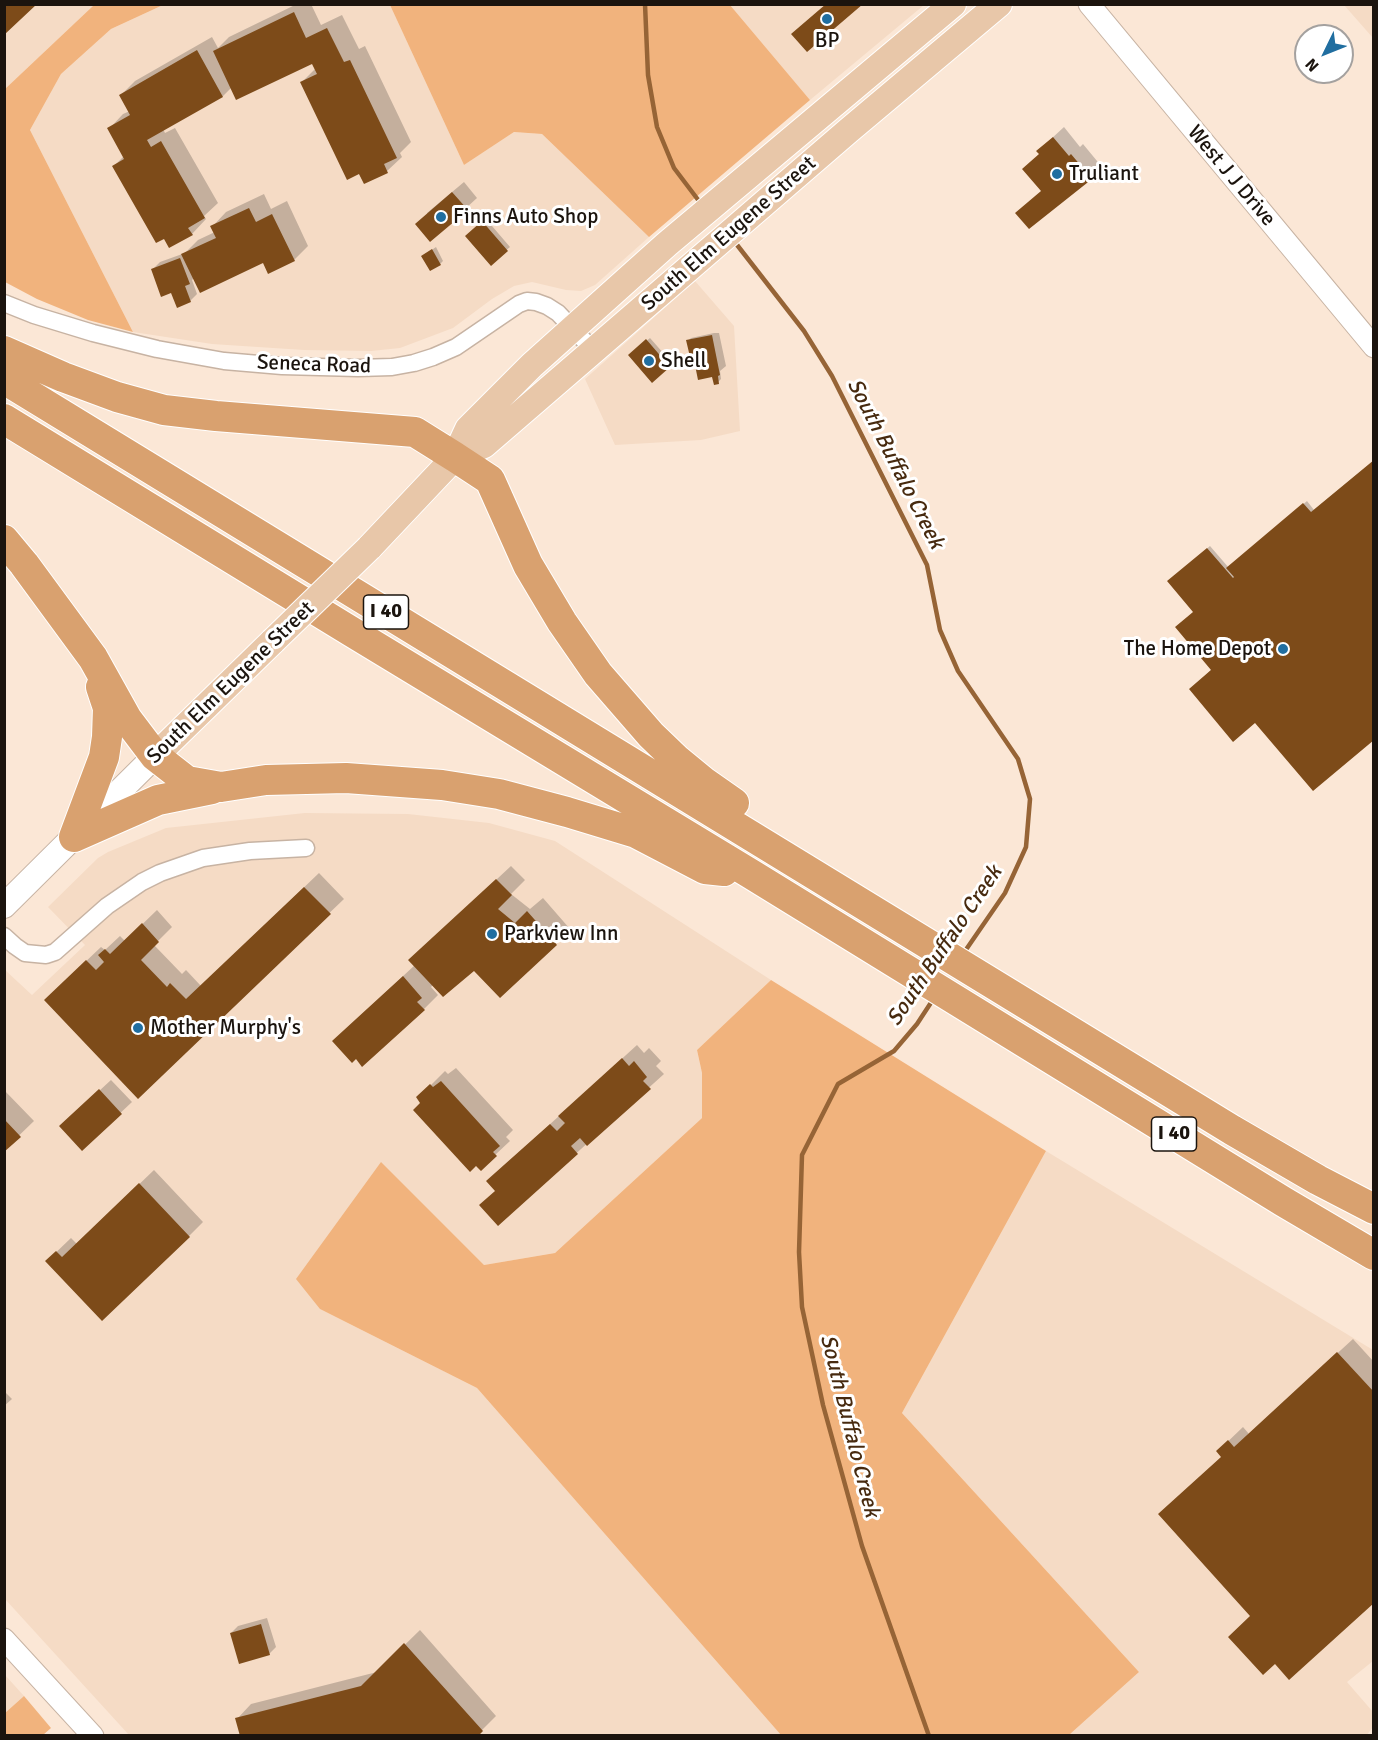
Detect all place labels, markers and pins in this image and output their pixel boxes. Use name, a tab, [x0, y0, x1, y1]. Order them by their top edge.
marker: BP	[820, 12, 834, 26]
place label: BP	[815, 28, 839, 54]
place label: Truliant	[1069, 161, 1139, 187]
marker: Truliant	[1050, 167, 1064, 181]
place label: Finns Auto Shop	[453, 204, 598, 230]
marker: Finns Auto Shop	[434, 210, 448, 224]
place label: Shell	[661, 348, 707, 374]
marker: Shell	[642, 354, 656, 368]
place label: The Home Depot	[1124, 636, 1271, 662]
marker: The Home Depot	[1276, 642, 1290, 656]
place label: Parkview Inn	[504, 921, 618, 947]
marker: Parkview Inn	[485, 927, 499, 941]
place label: Mother Murphy's	[150, 1015, 301, 1041]
marker: Mother Murphy's	[131, 1021, 145, 1035]

